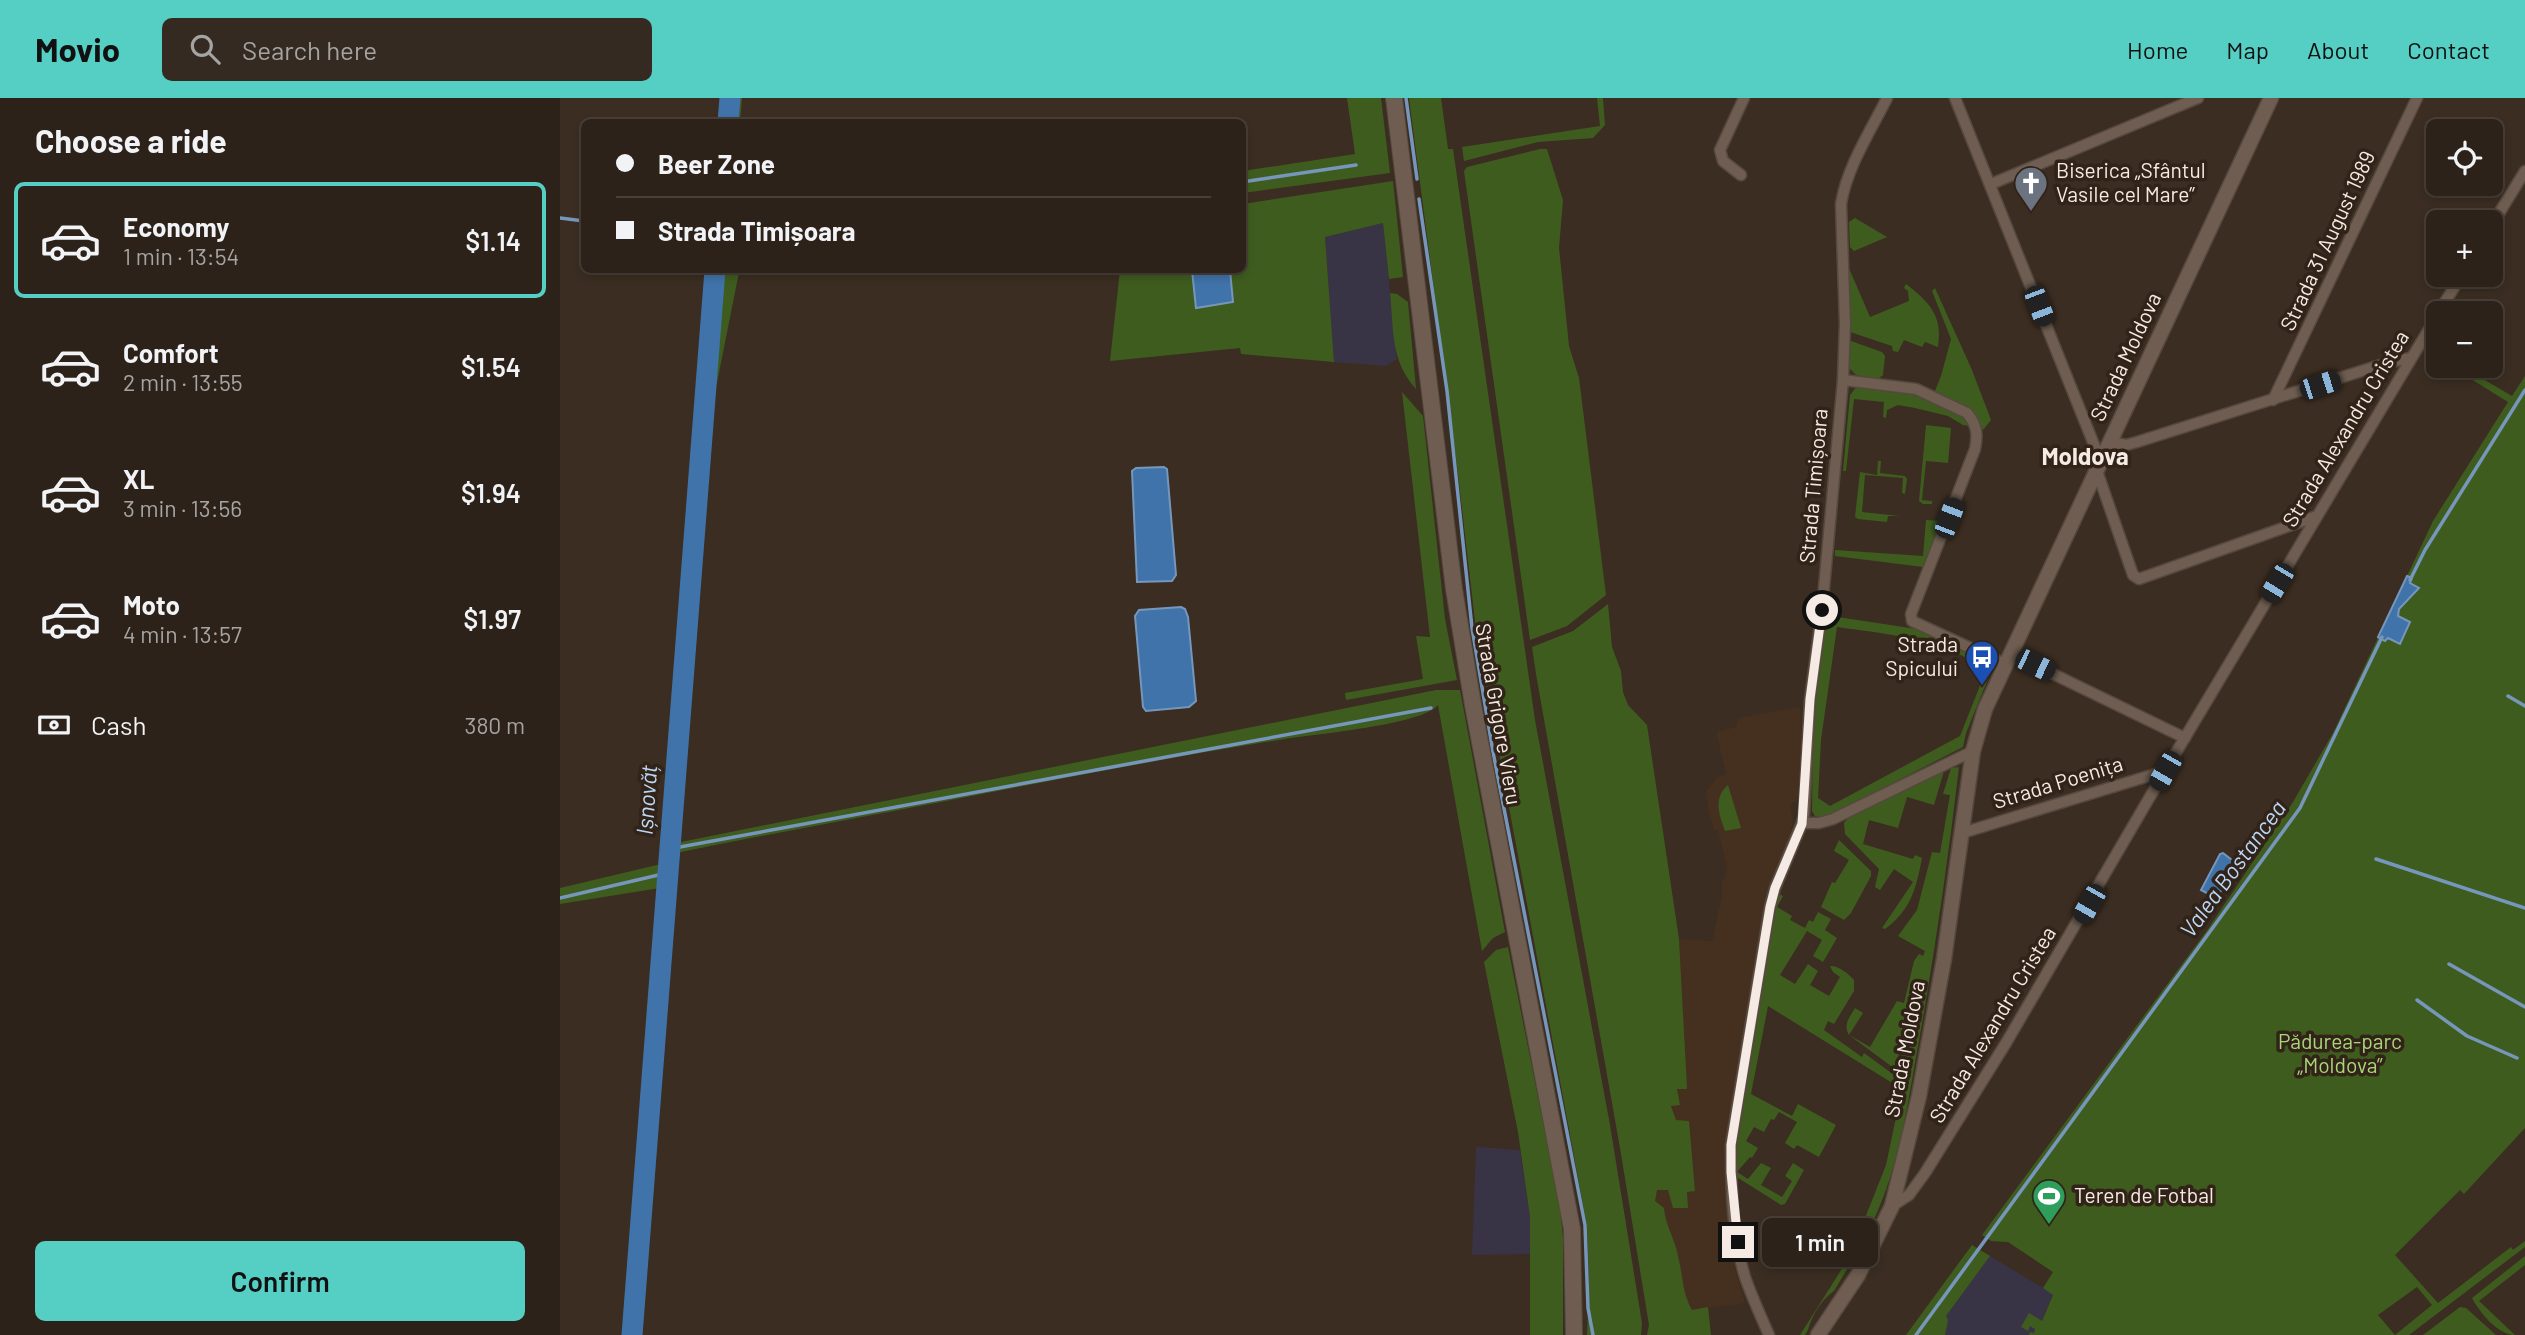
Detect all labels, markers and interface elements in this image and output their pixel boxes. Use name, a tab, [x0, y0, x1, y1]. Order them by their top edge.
search box	[162, 18, 652, 81]
text: Movio	[35, 29, 120, 69]
icon: search	[186, 30, 224, 68]
text: Search here	[242, 34, 377, 65]
text: Home	[2127, 35, 2188, 64]
text: Map	[2226, 35, 2269, 64]
text: About	[2307, 35, 2369, 64]
text: Contact	[2407, 35, 2490, 64]
map controls	[2426, 119, 2503, 378]
button: locate	[2426, 119, 2503, 196]
text: Choose a ride	[35, 121, 227, 159]
street label: Strada 31 August 1989	[2274, 147, 2379, 334]
text: Beer Zone	[658, 148, 775, 179]
place label: Biserica „Sfântul Vasile cel Mare”	[2056, 157, 2206, 206]
church icon: Biserica „Sfântul Vasile cel Mare”	[2012, 164, 2050, 213]
icon: car	[39, 209, 102, 272]
button: +	[2426, 210, 2503, 287]
text: Economy	[123, 211, 229, 242]
text: Strada Timișoara	[658, 215, 855, 246]
text: $1.14	[466, 225, 521, 256]
text: 1 min · 13:54	[123, 242, 239, 270]
car	[2022, 283, 2057, 329]
street label: Strada Moldova	[2084, 288, 2165, 425]
button: −	[2426, 301, 2503, 378]
street label: Strada Alexandru Cristea	[2276, 326, 2413, 531]
icon: car	[39, 335, 102, 398]
text: Comfort	[123, 337, 219, 368]
text: $1.54	[461, 351, 521, 382]
text: 2 min · 13:55	[123, 368, 243, 396]
car	[2297, 369, 2344, 401]
street label: Strada Timișoara	[1793, 408, 1832, 564]
district label: Moldova	[2041, 441, 2129, 470]
icon: car	[39, 461, 102, 524]
text: XL	[123, 463, 154, 494]
text: $1.94	[461, 477, 521, 508]
text: 3 min · 13:56	[123, 494, 242, 522]
car	[1932, 495, 1967, 541]
car	[2258, 560, 2297, 606]
icon: car	[39, 587, 102, 650]
text: Moto	[123, 589, 180, 620]
route start	[1806, 594, 1838, 626]
text: $1.97	[464, 603, 521, 634]
text: 4 min · 13:57	[123, 620, 242, 648]
street label: Strada Grigore Vieru	[1471, 621, 1528, 806]
place label: Strada Spicului	[1885, 631, 1958, 680]
bus stop icon: Strada Spicului	[1963, 638, 2001, 687]
car	[2012, 646, 2059, 684]
icon: cash	[35, 706, 73, 744]
text: Cash	[91, 709, 146, 740]
text: 380 m	[465, 711, 525, 739]
car	[2146, 748, 2185, 794]
street label: Strada Poenița	[1990, 750, 2125, 813]
water label: Ișnovăț	[630, 764, 662, 836]
water label: Valea Bostancea	[2173, 794, 2291, 942]
car	[2070, 881, 2109, 927]
street label: Strada Alexandru Cristea	[1923, 922, 2060, 1127]
street label: Strada Moldova	[1878, 978, 1929, 1119]
park label: Pădurea-parc „Moldova”	[2278, 1028, 2402, 1077]
sports icon: Teren de Fotbal	[2030, 1177, 2068, 1226]
place label: Teren de Fotbal	[2074, 1182, 2214, 1207]
callout: 1 min	[1762, 1218, 1878, 1266]
route end	[1722, 1226, 1754, 1258]
text: 1 min	[1795, 1228, 1845, 1256]
button: Confirm	[35, 1241, 525, 1321]

